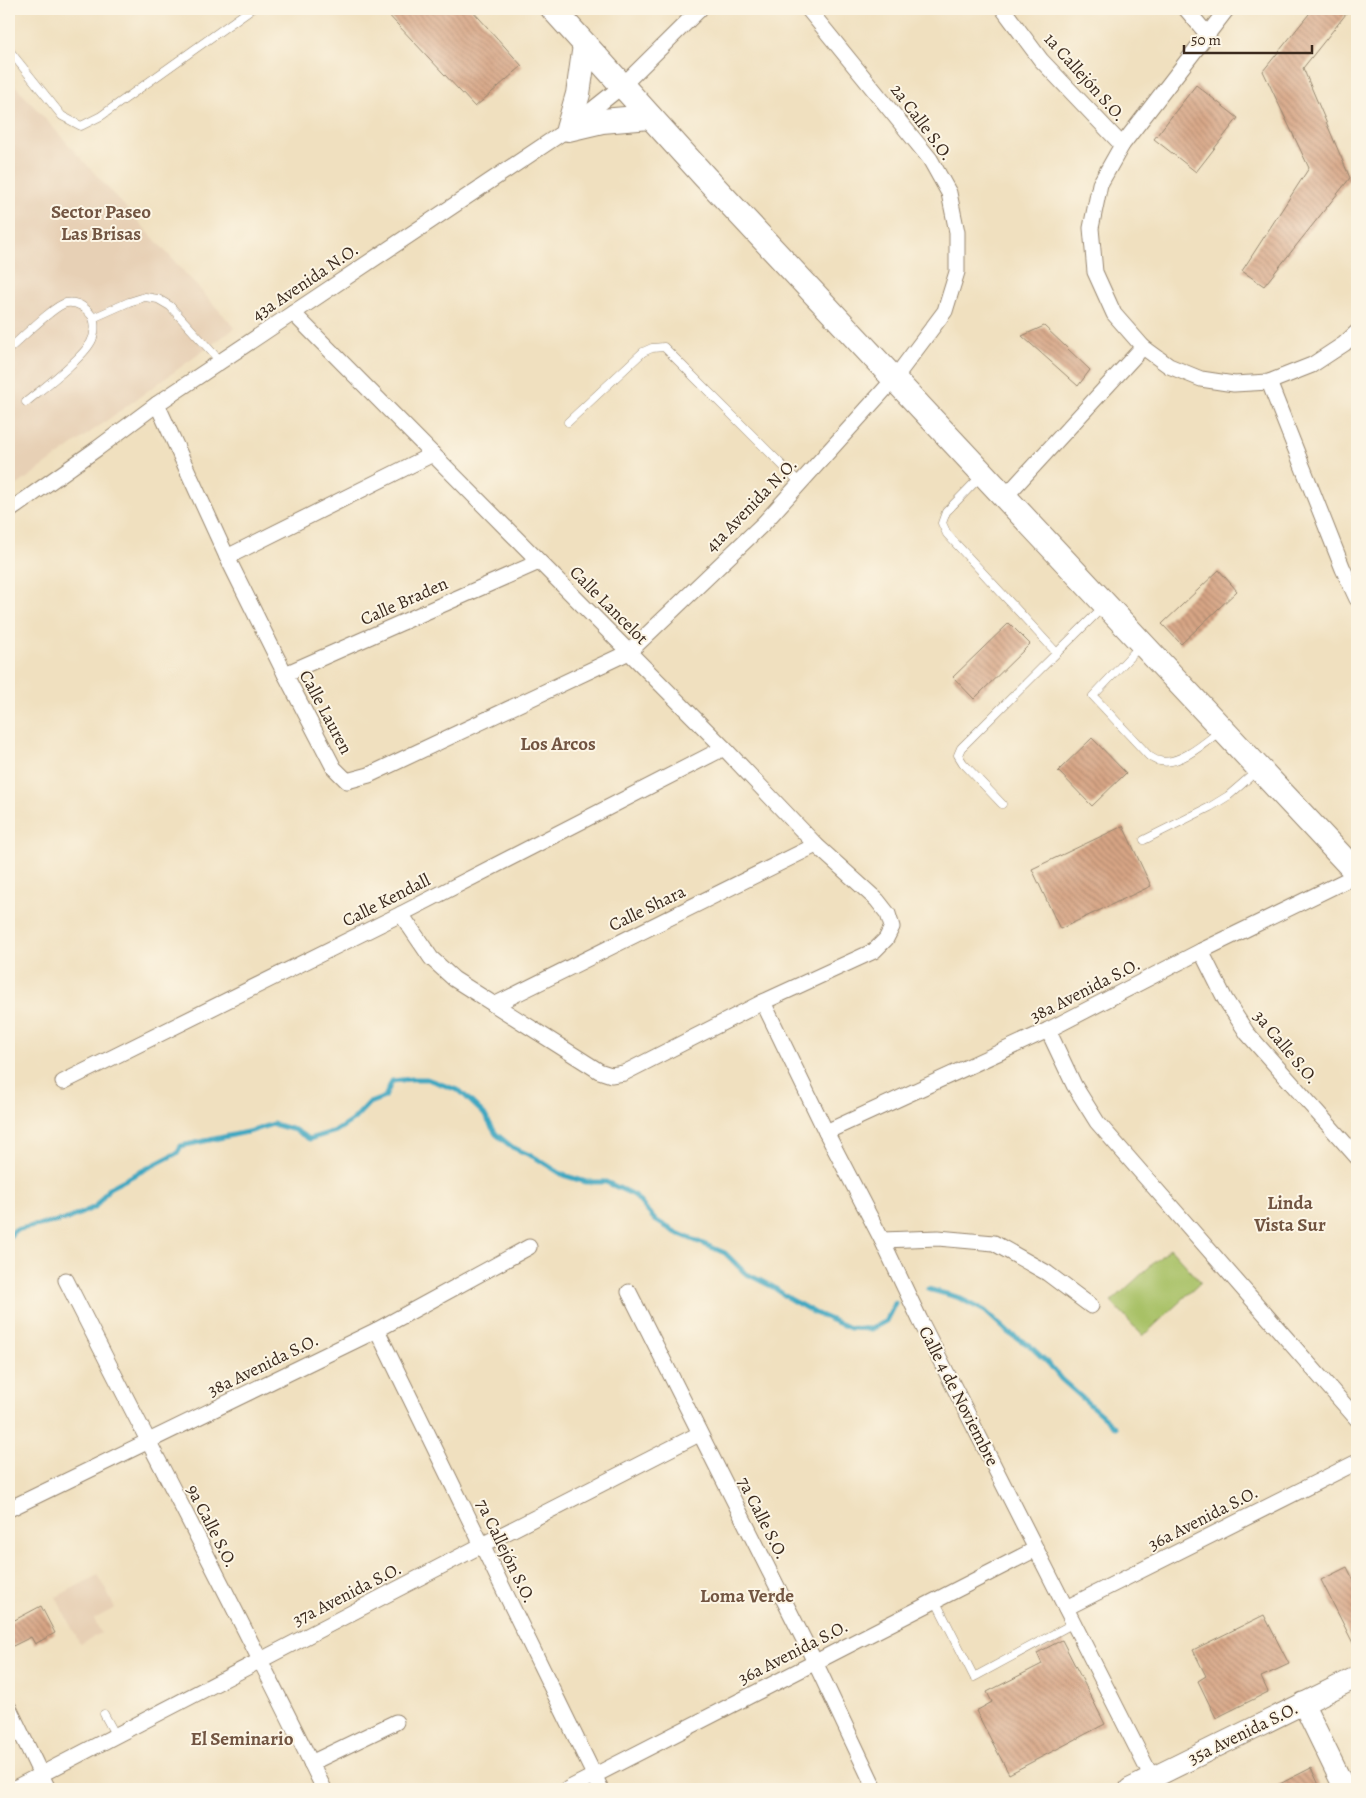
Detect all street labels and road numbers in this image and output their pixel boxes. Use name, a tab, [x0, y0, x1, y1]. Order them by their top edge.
street label: 1a Callejón S.O.	[1039, 27, 1131, 127]
street label: 2a Calle S.O.	[885, 79, 959, 165]
street label: 43a Avenida N.O.	[247, 237, 363, 327]
street label: 41a Avenida N.O.	[700, 452, 802, 558]
street label: Calle Lancelot	[564, 560, 654, 650]
street label: Calle Braden	[356, 571, 452, 631]
street label: Calle Lauren	[294, 666, 358, 758]
street label: Calle Kendall	[338, 867, 435, 932]
street label: Calle Shara	[605, 879, 690, 937]
street label: 38a Avenida S.O.	[1026, 952, 1144, 1028]
street label: 3a Calle S.O.	[1248, 1005, 1324, 1089]
street label: Calle 4 de Noviembre	[913, 1322, 1005, 1470]
street label: 38a Avenida S.O.	[203, 1328, 323, 1402]
street label: 7a Calle S.O.	[732, 1473, 794, 1563]
street label: 9a Calle S.O.	[181, 1480, 243, 1572]
street label: 36a Avenida S.O.	[1144, 1480, 1262, 1556]
street label: 7a Callejón S.O.	[470, 1495, 542, 1607]
street label: 37a Avenida S.O.	[288, 1556, 406, 1632]
street label: 36a Avenida S.O.	[734, 1614, 852, 1690]
street label: 35a Avenida S.O.	[1184, 1696, 1302, 1770]

